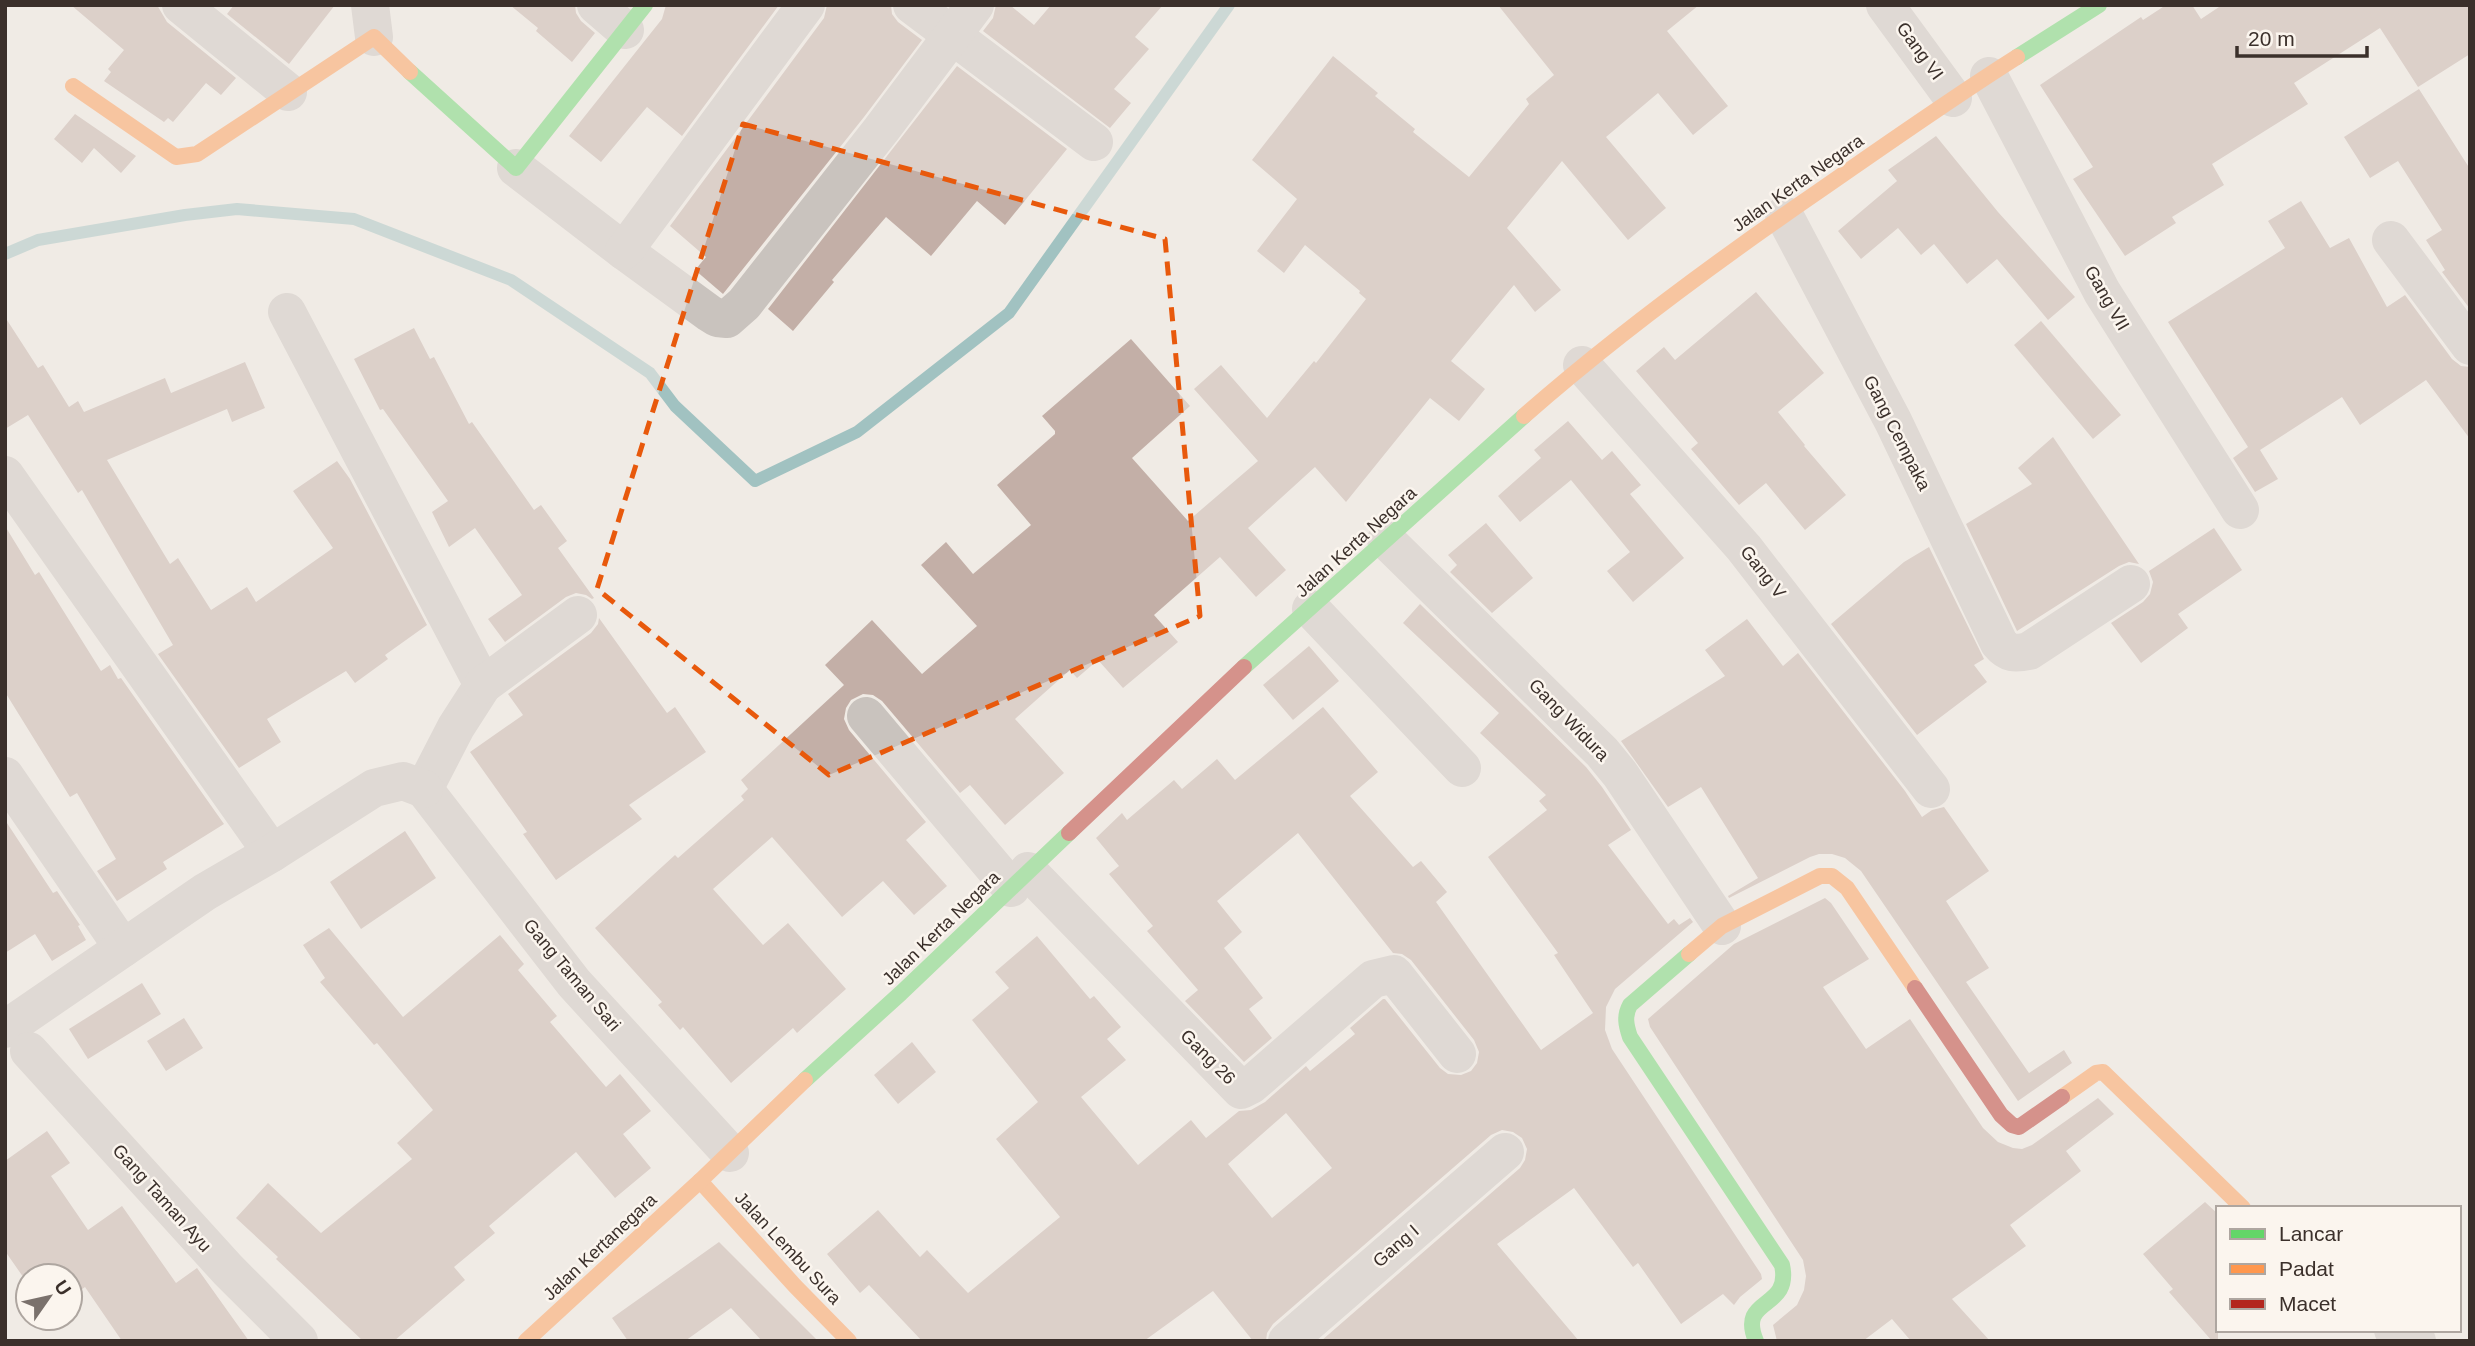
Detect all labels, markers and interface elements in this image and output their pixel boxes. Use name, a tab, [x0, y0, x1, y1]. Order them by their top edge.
scale bar	[2237, 14, 2366, 58]
street label: Gang VI	[1892, 18, 1948, 84]
text: 20 m	[2248, 27, 2295, 50]
street label: Jalan Kerta Negara	[1729, 130, 1868, 236]
street label: Gang VII	[2081, 262, 2133, 334]
street label: Gang Cempaka	[1859, 372, 1935, 495]
street label: Jalan Kerta Negara	[1292, 482, 1421, 601]
street label: Gang V	[1736, 542, 1790, 602]
street label: Gang Widura	[1525, 675, 1614, 766]
street label: Jalan Kerta Negara	[878, 866, 1004, 989]
street label: Gang Taman Sari	[519, 915, 625, 1035]
street label: Gang 26	[1177, 1026, 1239, 1088]
street label: Gang Taman Ayu	[109, 1140, 215, 1256]
street label: Jalan Lembu Sura	[731, 1188, 846, 1309]
street label: Jalan Kertanegara	[539, 1189, 661, 1304]
legend	[2216, 1206, 2461, 1332]
street label: Gang I	[1369, 1221, 1423, 1271]
text: Lancar	[2279, 1222, 2343, 1245]
text: Padat	[2279, 1257, 2334, 1280]
north arrow	[14, 1262, 84, 1332]
text: U	[50, 1276, 75, 1299]
text: Macet	[2279, 1292, 2336, 1315]

